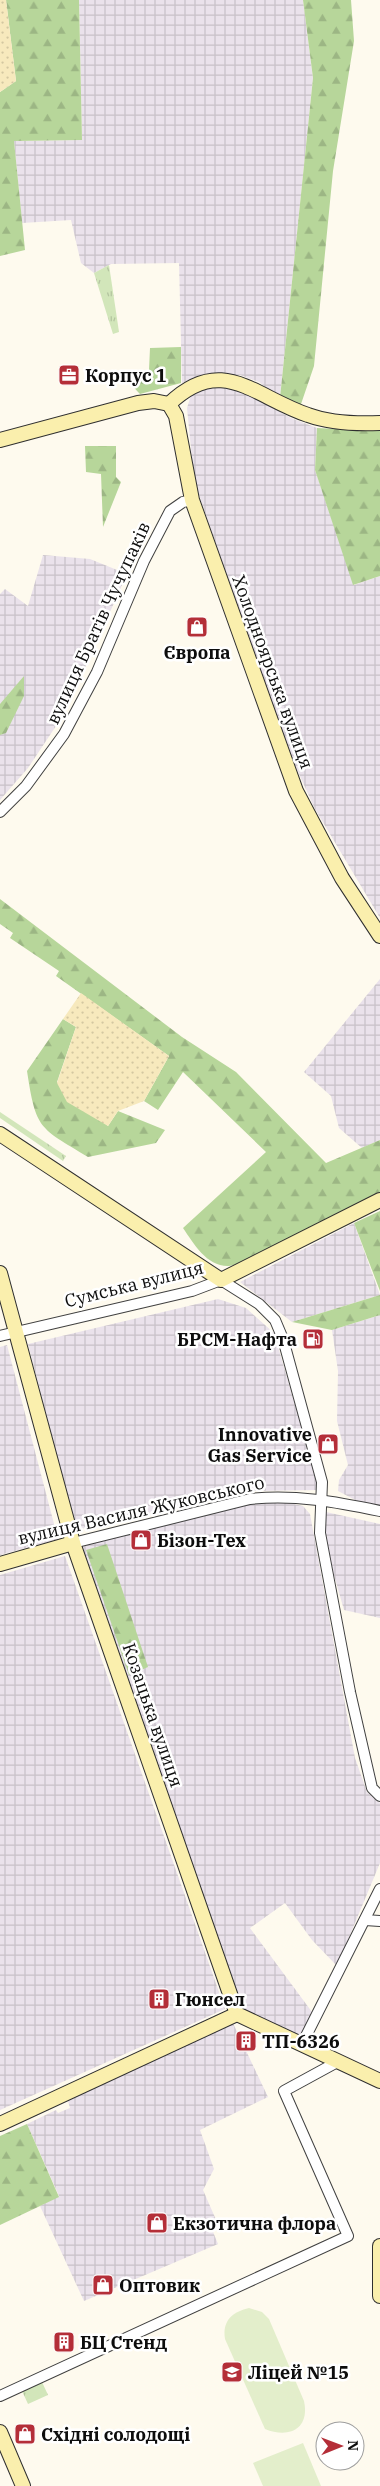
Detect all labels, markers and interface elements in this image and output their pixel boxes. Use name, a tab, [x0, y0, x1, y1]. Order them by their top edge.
office icon: Корпус 1	[57, 363, 81, 387]
place label: Корпус 1	[85, 364, 167, 387]
street label: вулиця Братів Чучупаків	[41, 518, 155, 728]
street label: Холодноярська вулиця	[227, 572, 319, 772]
shop icon: Європа	[185, 615, 209, 639]
place label: Європа	[163, 641, 231, 664]
street label: Сумська вулиця	[62, 1256, 206, 1312]
fuel station icon: БРСМ-Нафта	[301, 1327, 325, 1351]
place label: БРСМ-Нафта	[177, 1328, 297, 1351]
place label: Innovative Gas Service	[207, 1423, 312, 1467]
shop icon: Innovative Gas Service	[316, 1432, 340, 1456]
street label: вулиця Василя Жуковського	[16, 1470, 266, 1550]
shop icon: Бізон-Тех	[129, 1528, 153, 1552]
place label: Бізон-Тех	[157, 1529, 246, 1552]
street label: Козацька вулиця	[118, 1640, 188, 1790]
building icon: Гюнсел	[147, 1987, 171, 2011]
place label: Гюнсел	[175, 1988, 245, 2011]
building icon: ТП-6326	[234, 2029, 258, 2053]
place label: ТП-6326	[262, 2030, 340, 2053]
shop icon: Екзотична флора	[145, 2211, 169, 2235]
place label: Екзотична флора	[173, 2212, 336, 2235]
shop icon: Оптовик	[91, 2273, 115, 2297]
place label: Оптовик	[119, 2274, 200, 2297]
building icon: БЦ Стенд	[52, 2330, 76, 2354]
place label: БЦ Стенд	[80, 2331, 167, 2354]
school or university icon: Ліцей №15	[220, 2360, 244, 2384]
place label: Ліцей №15	[248, 2361, 349, 2384]
north arrow	[315, 2421, 365, 2471]
shop icon: Східні солодощі	[13, 2422, 37, 2446]
place label: Східні солодощі	[41, 2423, 190, 2446]
text: N	[344, 2440, 362, 2451]

